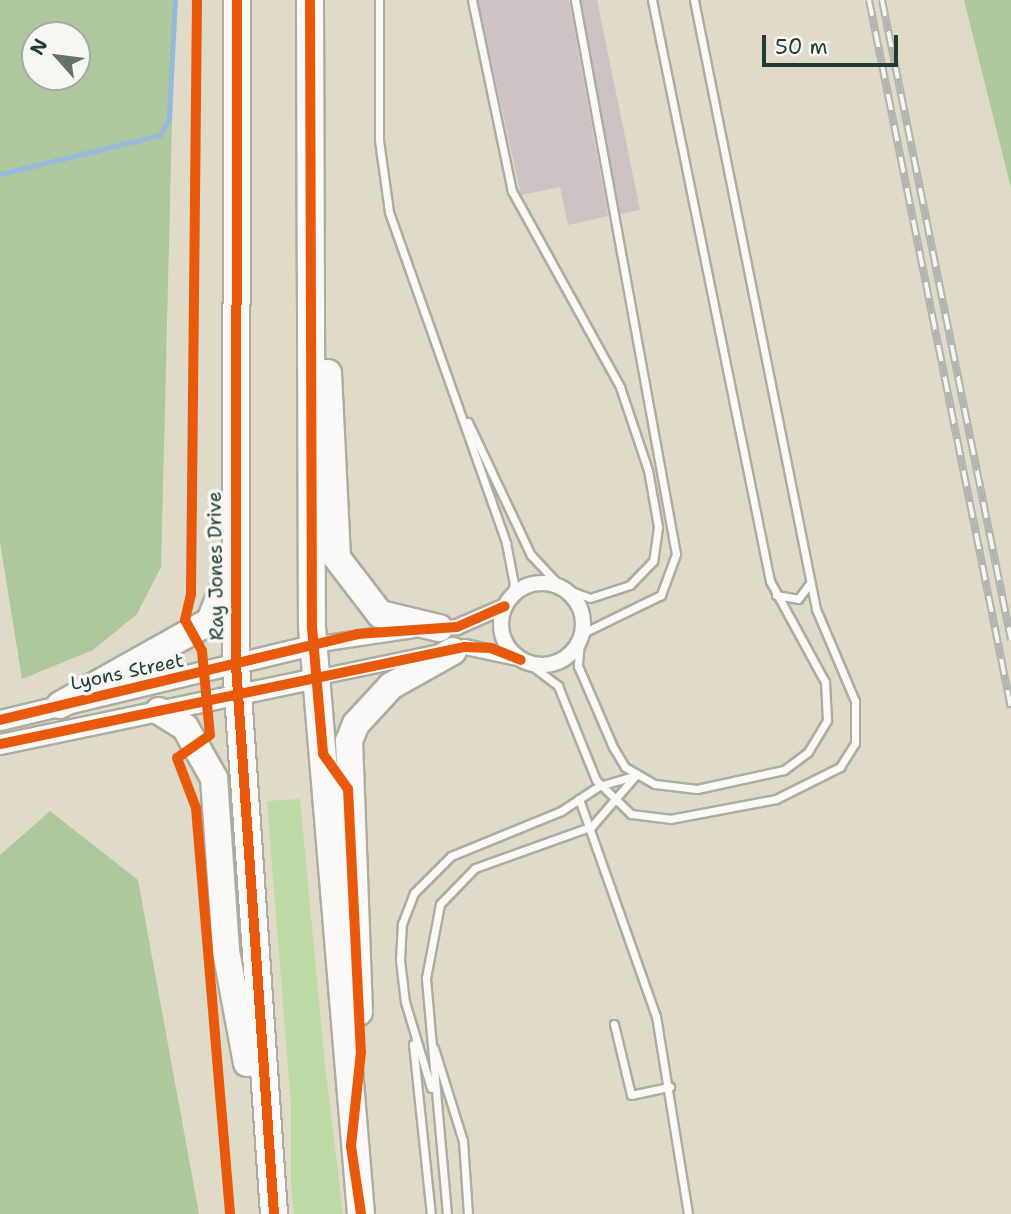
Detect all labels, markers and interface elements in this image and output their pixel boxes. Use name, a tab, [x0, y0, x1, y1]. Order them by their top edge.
north arrow	[21, 21, 91, 91]
scale bar	[766, 21, 902, 65]
text: 50 m	[775, 33, 828, 61]
text: N	[24, 34, 53, 59]
street label: Ray Jones Drive	[203, 491, 229, 641]
street label: Lyons Street	[68, 649, 186, 695]

